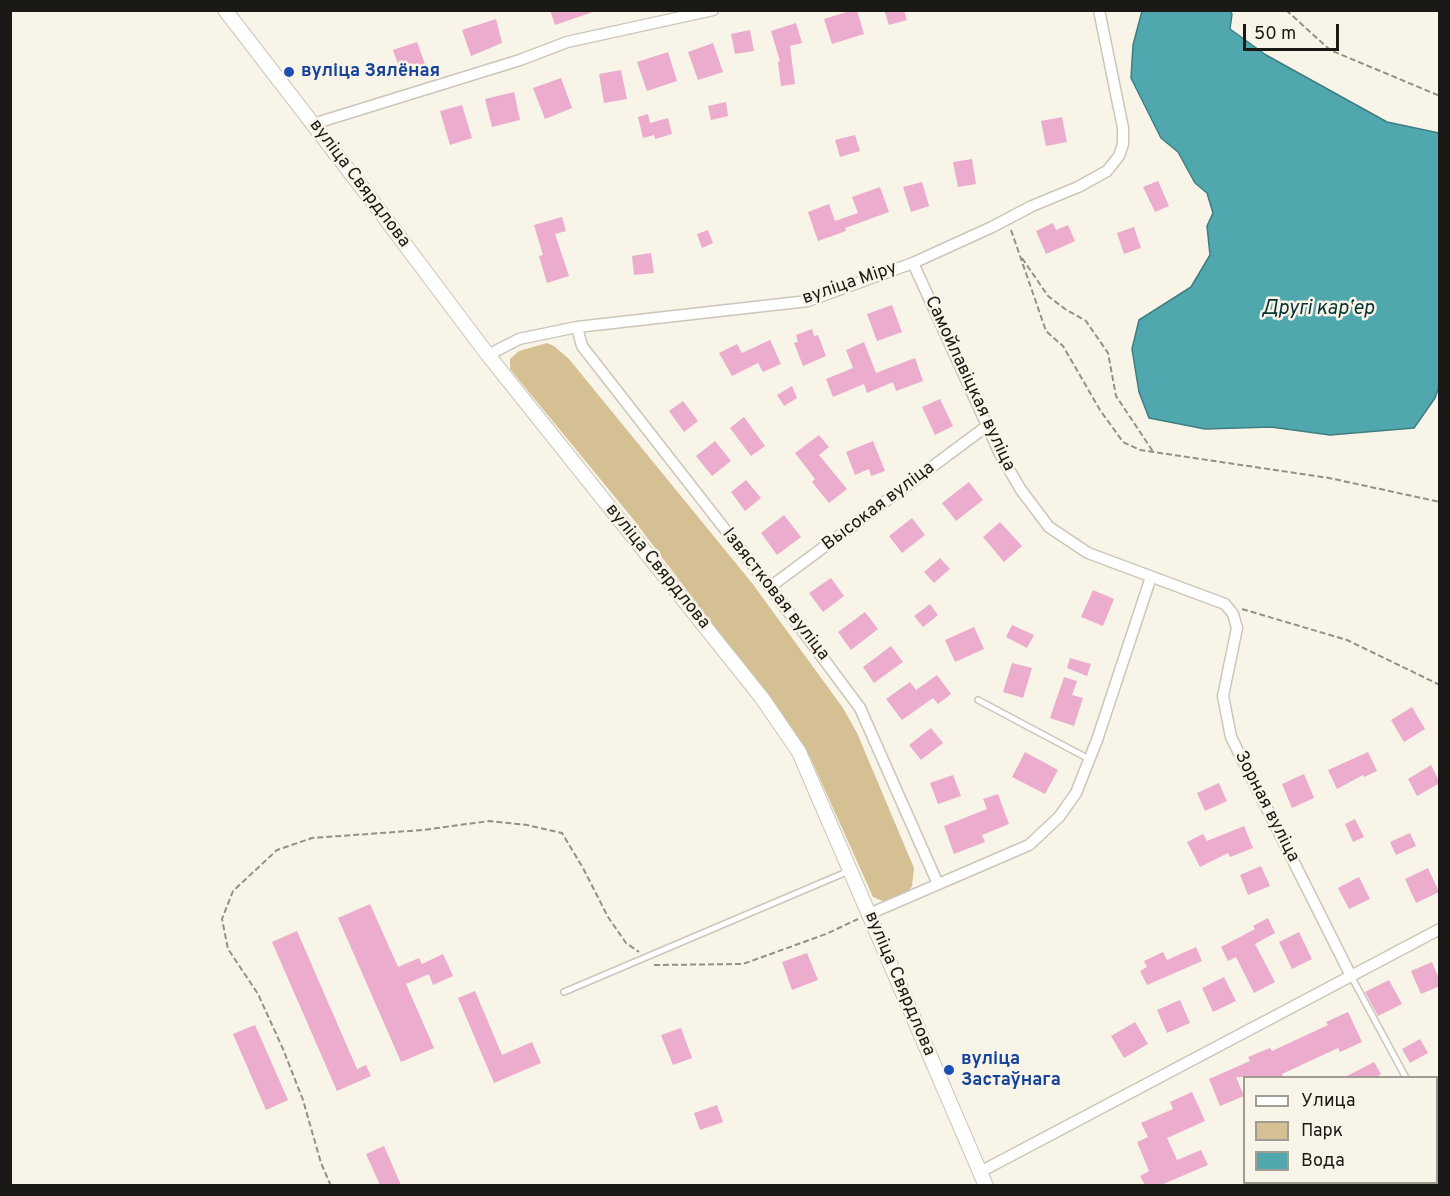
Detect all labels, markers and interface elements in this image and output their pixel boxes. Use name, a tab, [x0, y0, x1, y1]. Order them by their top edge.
scale bar	[1246, 12, 1342, 50]
text: 50 m	[1254, 23, 1296, 46]
place label: вуліца Зялёная	[301, 61, 440, 83]
marker: вуліца Зялёная	[282, 65, 296, 79]
street label: вуліца Свярдлова	[304, 116, 414, 252]
street label: вуліца Міру	[800, 258, 900, 310]
street label: Самойлавіцкая вуліца	[919, 293, 1019, 475]
water label: Другі карʼер	[1262, 298, 1374, 322]
street label: Высокая вуліца	[819, 458, 939, 556]
street label: вуліца Свярдлова	[600, 500, 714, 634]
street label: Ізвястковая вуліца	[717, 525, 833, 665]
street label: Зорная вуліца	[1229, 748, 1303, 866]
street label: вуліца Свярдлова	[859, 909, 939, 1059]
place label: вуліца Застаўнага	[961, 1049, 1061, 1092]
marker: вуліца Застаўнага	[942, 1063, 956, 1077]
legend	[1243, 1076, 1438, 1184]
text: Улица	[1301, 1090, 1355, 1113]
text: Парк	[1301, 1120, 1343, 1143]
text: Вода	[1301, 1150, 1345, 1173]

